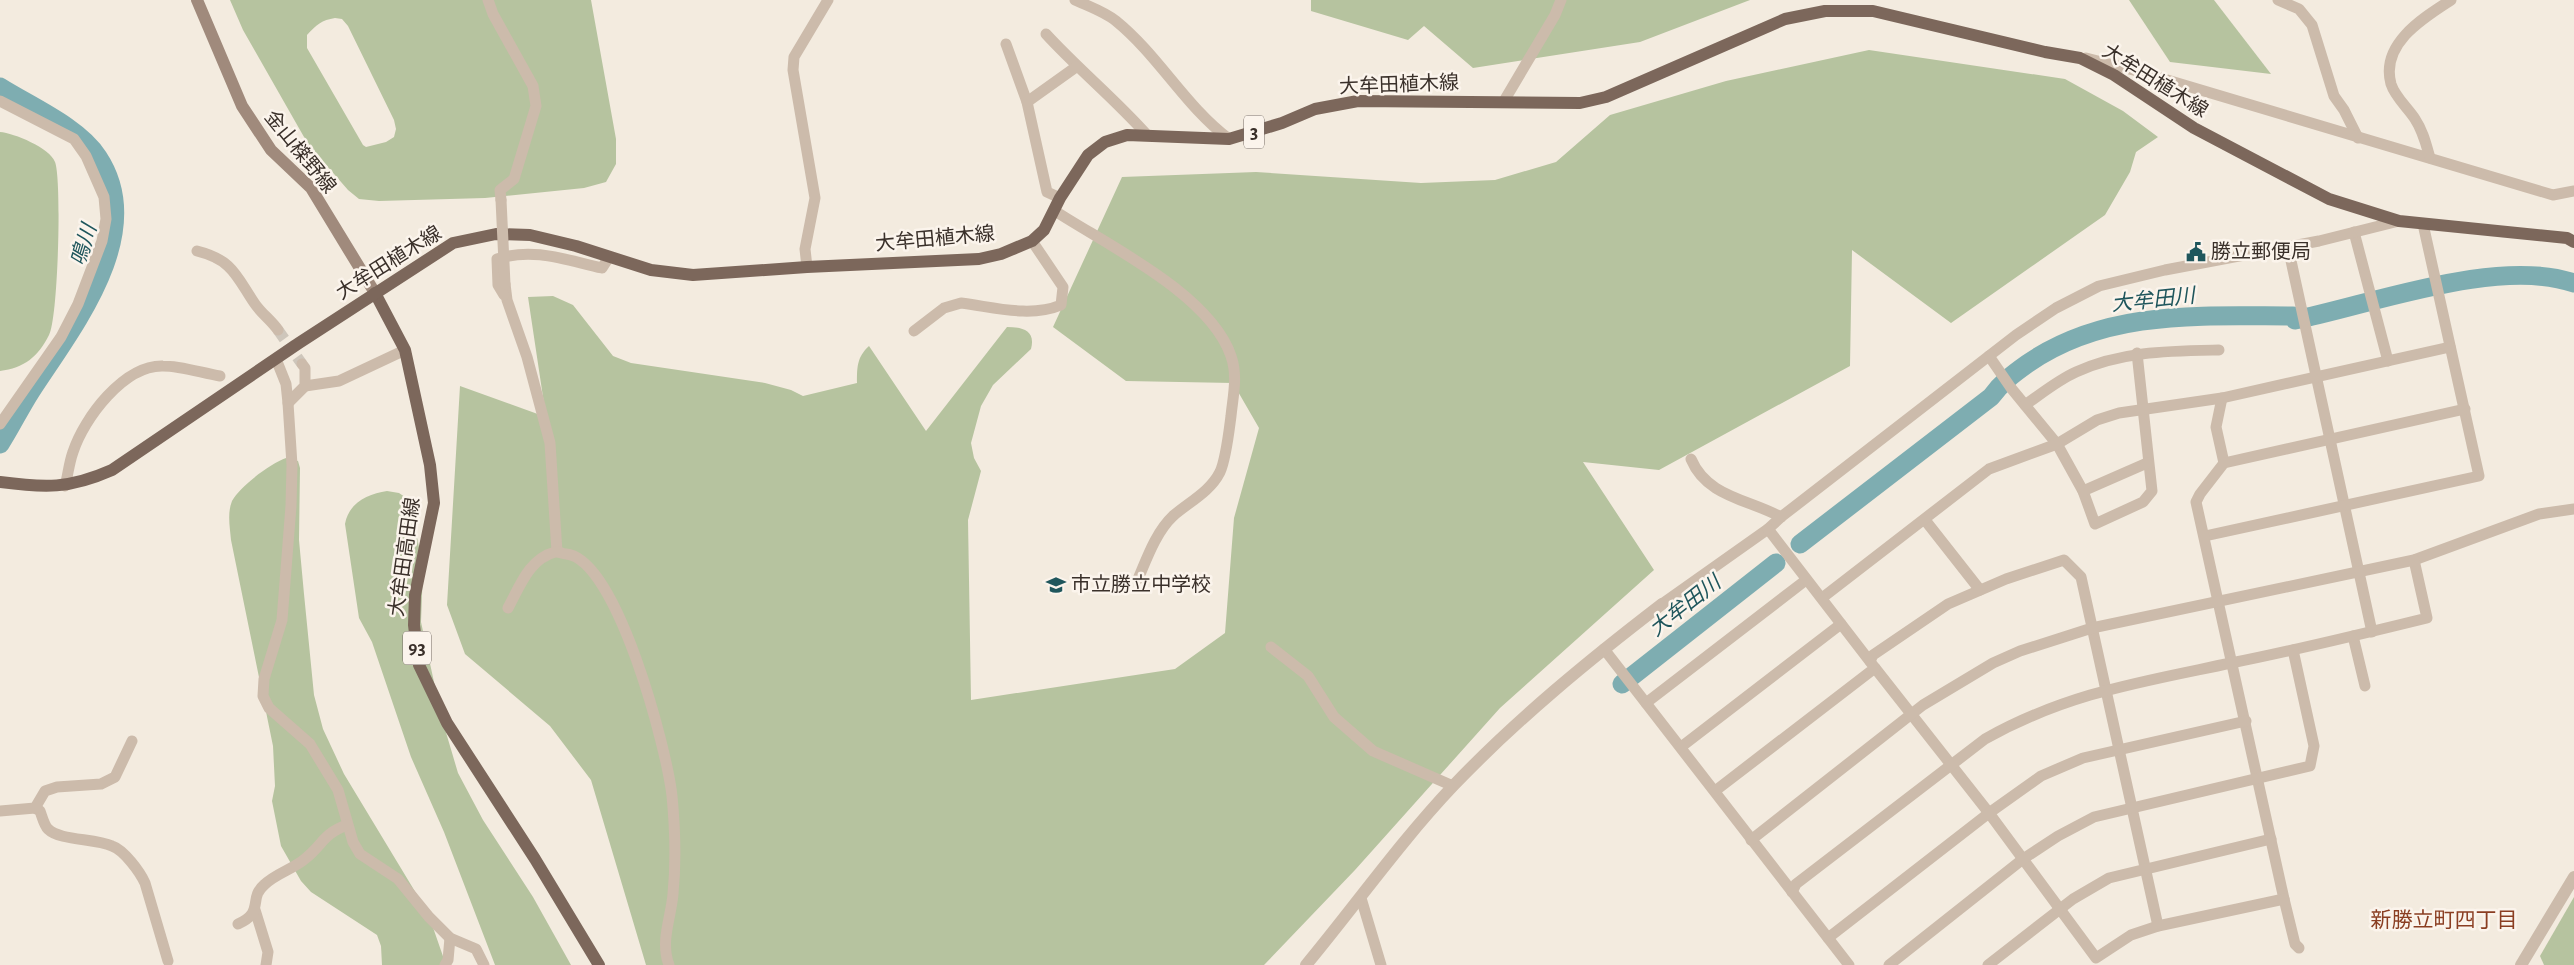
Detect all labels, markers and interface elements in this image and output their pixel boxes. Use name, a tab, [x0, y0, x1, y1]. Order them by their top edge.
street label: 大牟田植木線	[2099, 39, 2212, 121]
street label: 大牟田植木線	[1339, 71, 1459, 97]
street label: 金山檪野線	[261, 106, 341, 197]
road number: 3	[1244, 115, 1264, 148]
water label: 鳴川	[67, 220, 101, 268]
street label: 大牟田植木線	[332, 221, 445, 303]
street label: 大牟田植木線	[874, 222, 996, 254]
public building icon: 勝立郵便局	[2185, 241, 2207, 263]
place label: 勝立郵便局	[2211, 241, 2311, 262]
water label: 大牟田川	[2110, 284, 2198, 315]
street label: 大牟田高田線	[385, 496, 423, 618]
water label: 大牟田川	[1645, 570, 1726, 640]
school or university icon: 市立勝立中学校	[1045, 574, 1067, 596]
place label: 市立勝立中学校	[1071, 574, 1211, 595]
road number: 93	[403, 632, 431, 664]
district label: 新勝立町四丁目	[2371, 909, 2518, 931]

